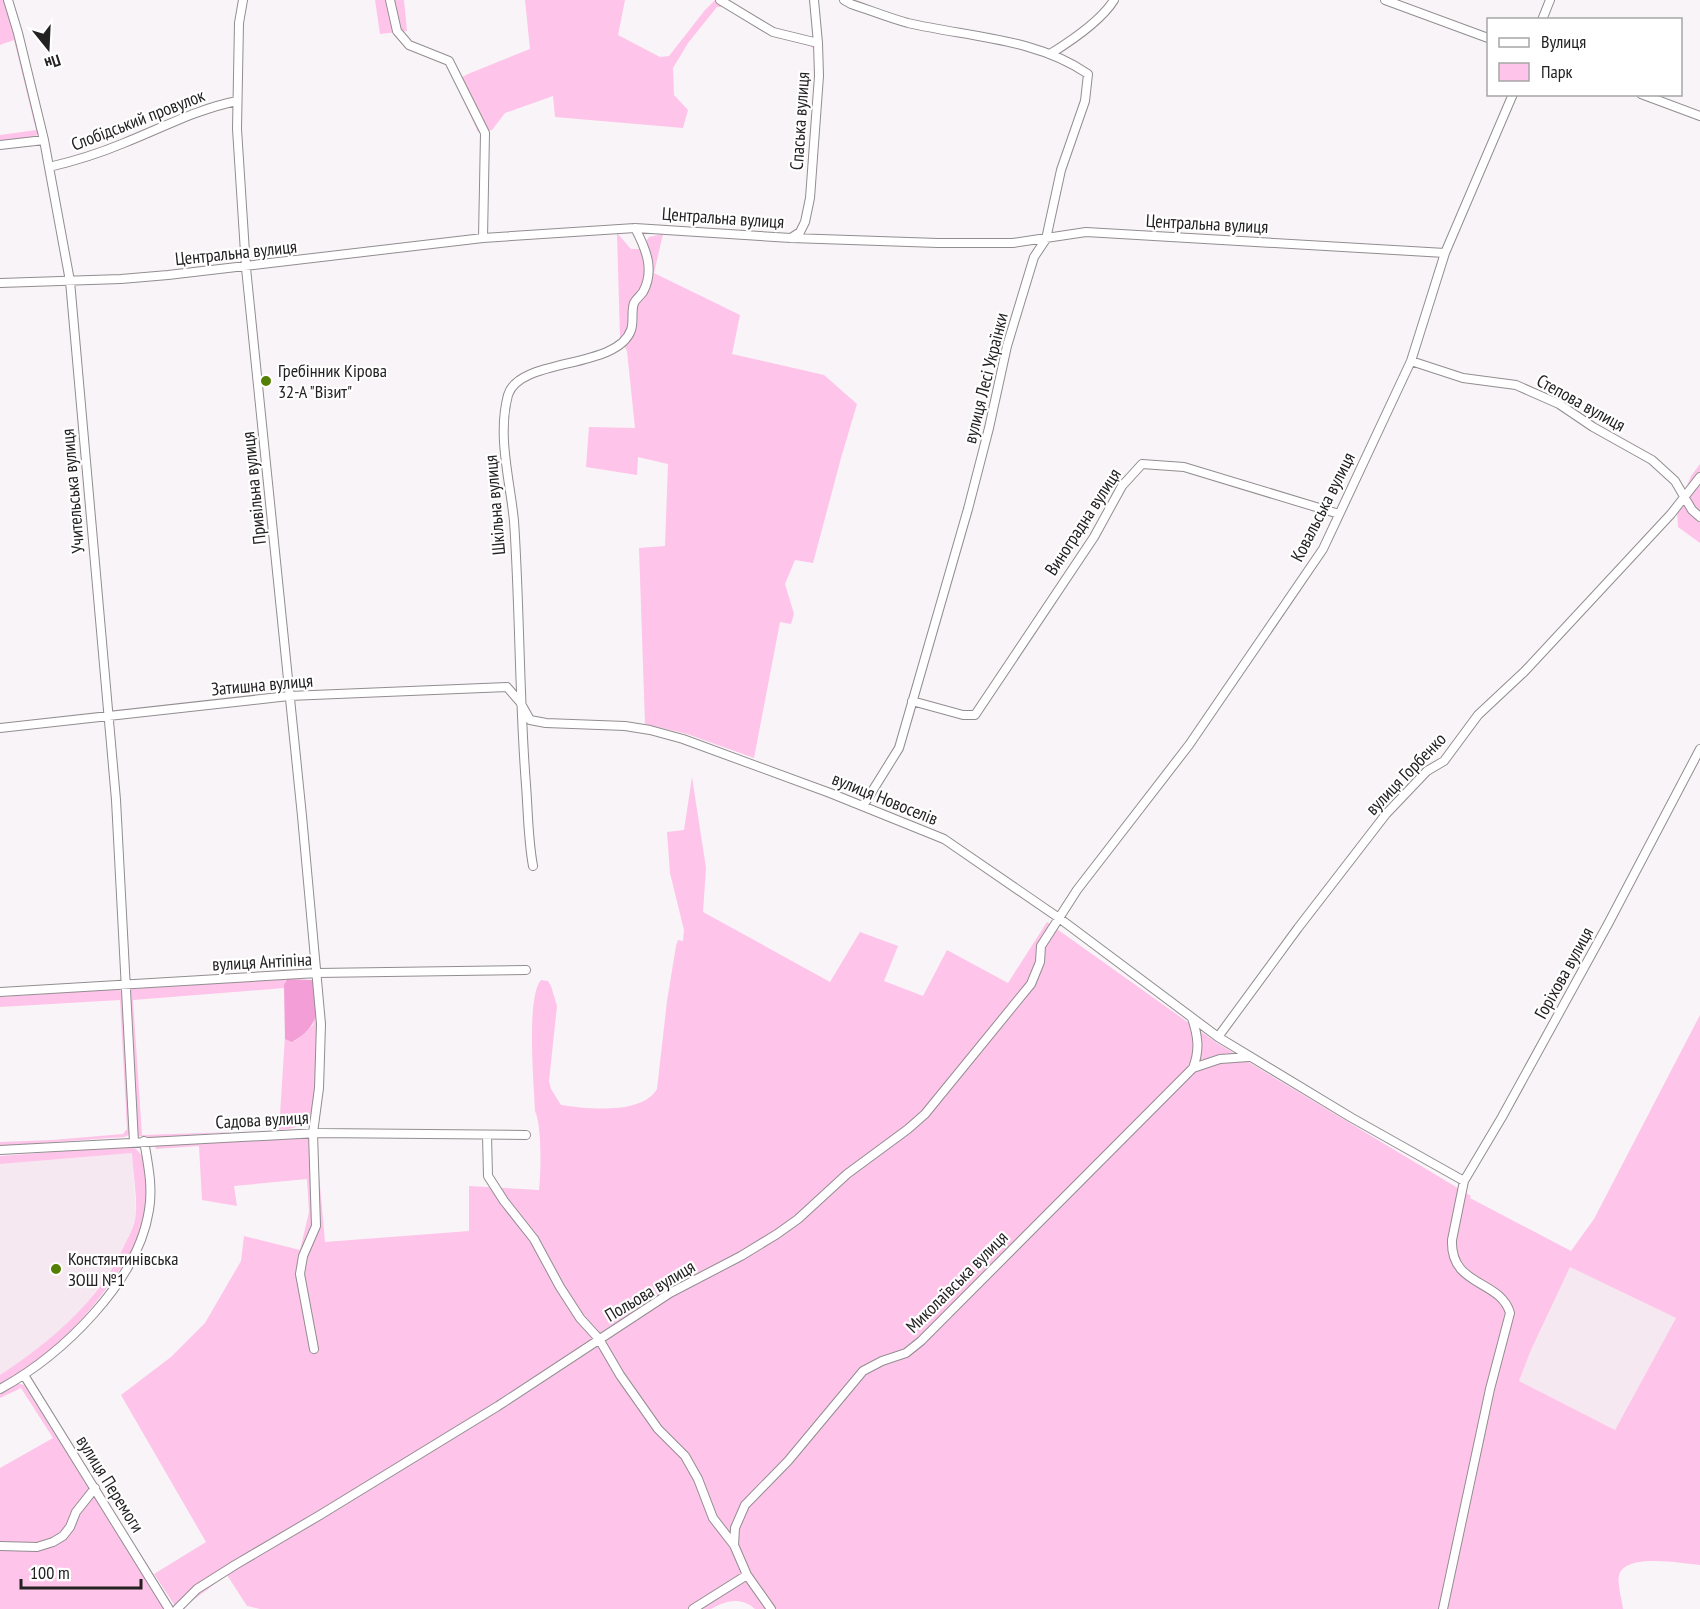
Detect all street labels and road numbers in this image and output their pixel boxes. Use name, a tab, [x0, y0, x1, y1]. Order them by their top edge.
street label: Спаська вулиця	[785, 71, 814, 171]
street label: Слобідський провулок	[68, 83, 208, 156]
street label: Центральна вулиця	[661, 202, 785, 233]
street label: Центральна вулиця	[1145, 209, 1269, 238]
street label: Центральна вулиця	[174, 235, 298, 270]
street label: вулиця Лесі Українки	[958, 310, 1013, 446]
street label: Степова вулиця	[1533, 369, 1630, 436]
street label: Учительська вулиця	[56, 428, 89, 554]
street label: Привільна вулиця	[236, 431, 271, 546]
street label: Ковальська вулиця	[1285, 448, 1360, 565]
street label: Шкільна вулиця	[479, 454, 510, 556]
street label: Виноградна вулиця	[1039, 464, 1126, 580]
street label: Затишна вулиця	[210, 669, 314, 700]
street label: вулиця Горбенко	[1361, 727, 1451, 820]
street label: вулиця Новоселів	[829, 767, 941, 830]
street label: Горіхова вулиця	[1529, 923, 1598, 1023]
street label: вулиця Антіпіна	[211, 947, 312, 976]
street label: Садова вулиця	[215, 1106, 309, 1133]
street label: Миколаївська вулиця	[901, 1226, 1013, 1338]
street label: Польова вулиця	[600, 1255, 699, 1326]
street label: вулиця Перемоги	[71, 1431, 149, 1537]

